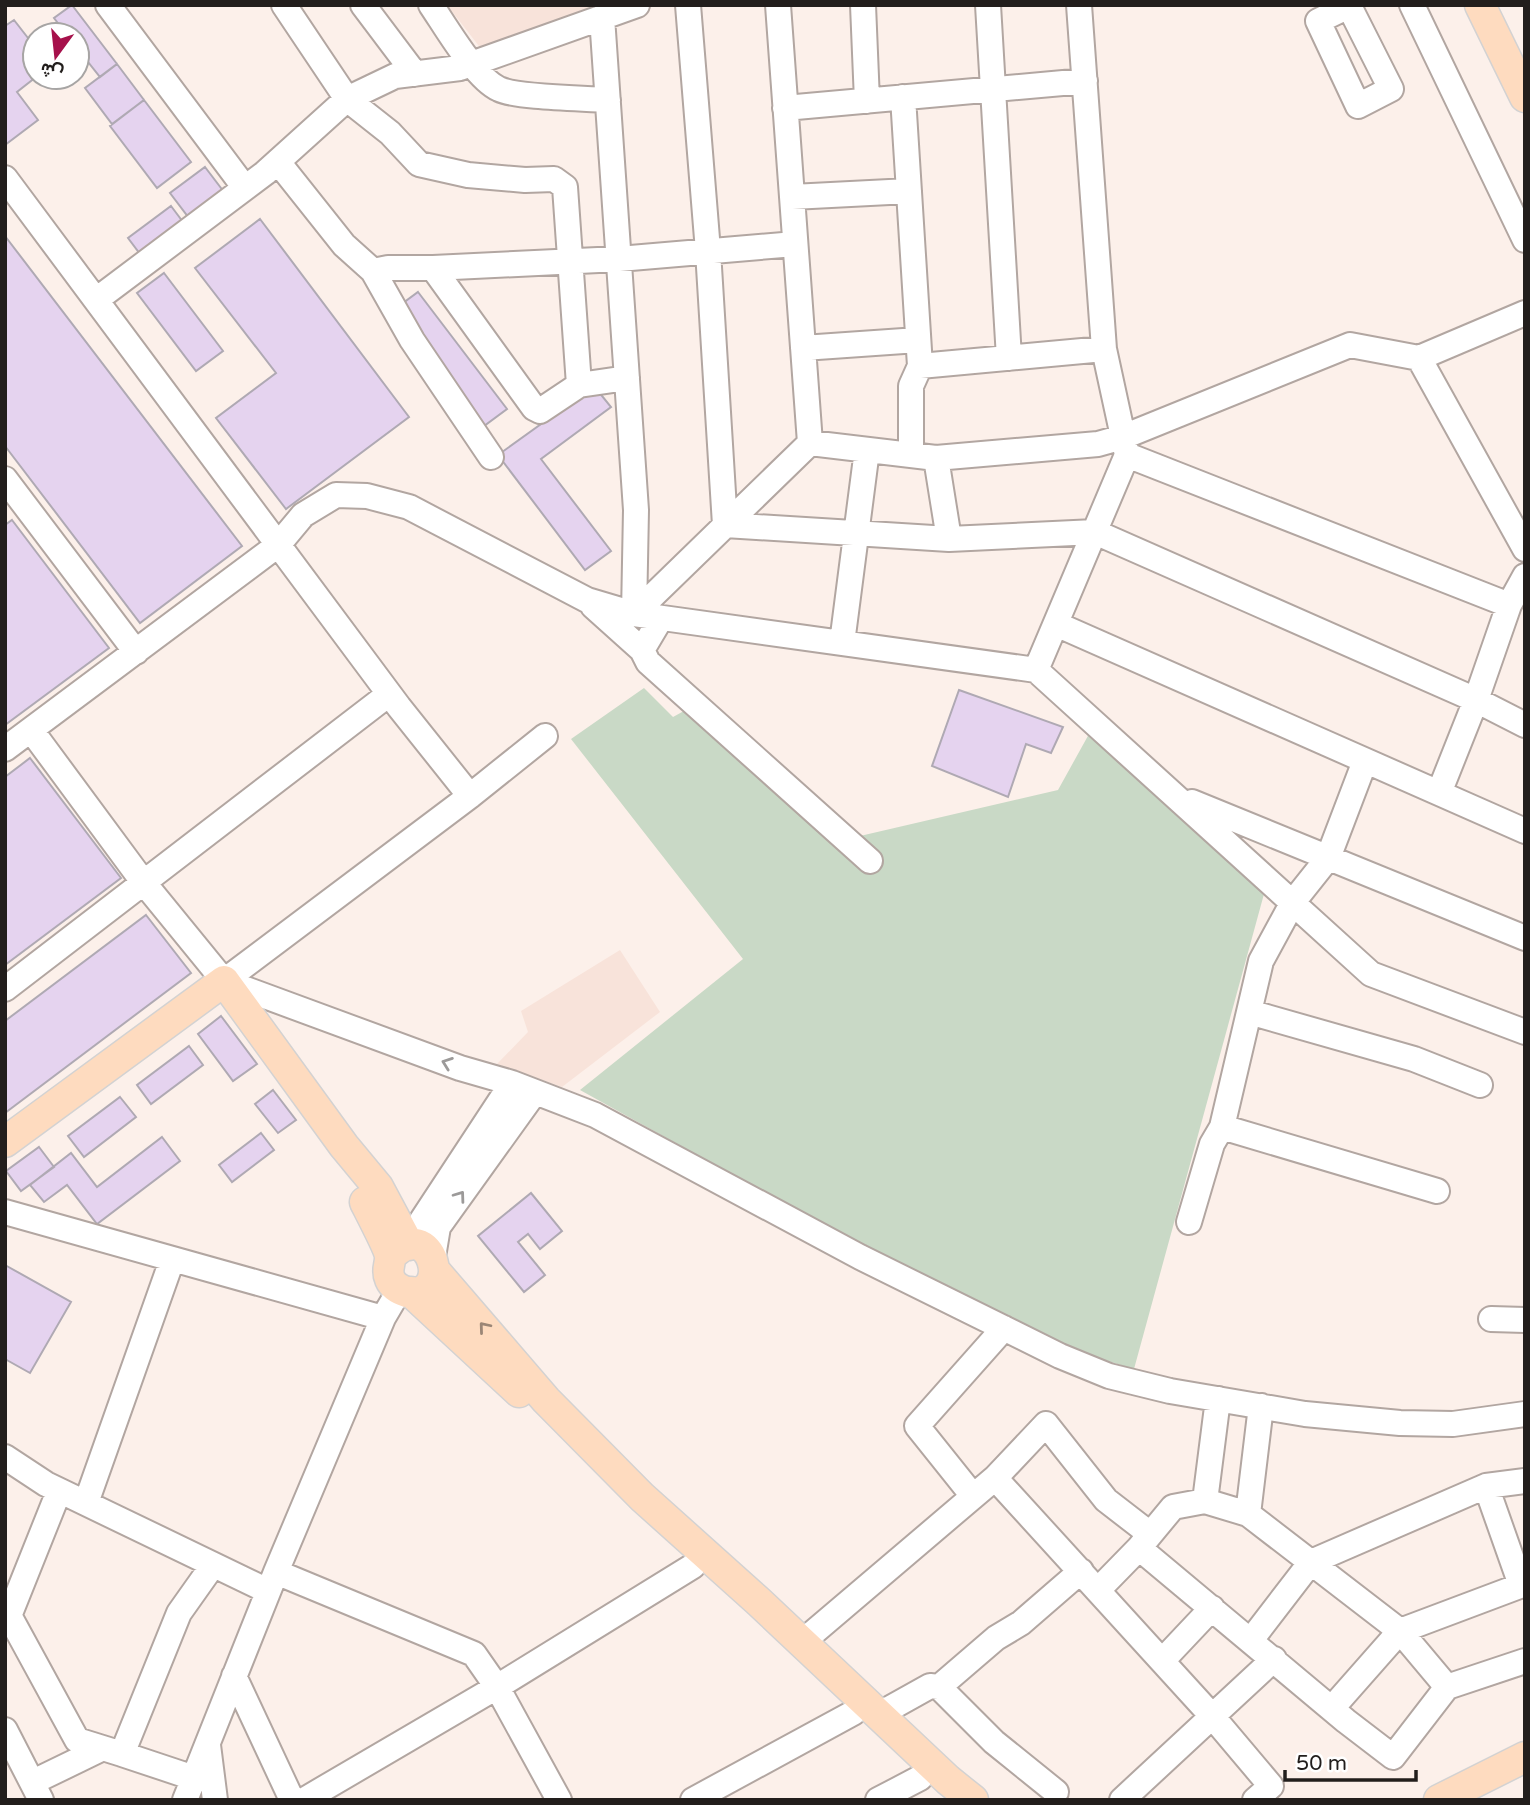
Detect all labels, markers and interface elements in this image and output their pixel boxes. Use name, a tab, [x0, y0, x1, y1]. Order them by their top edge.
north arrow	[21, 21, 91, 91]
text: ش	[38, 58, 66, 85]
one-way arrow	[441, 1057, 453, 1071]
one-way arrow	[452, 1191, 464, 1204]
one-way arrow	[480, 1322, 493, 1334]
scale bar	[1285, 1738, 1416, 1782]
text: 50 m	[1296, 1751, 1347, 1776]

